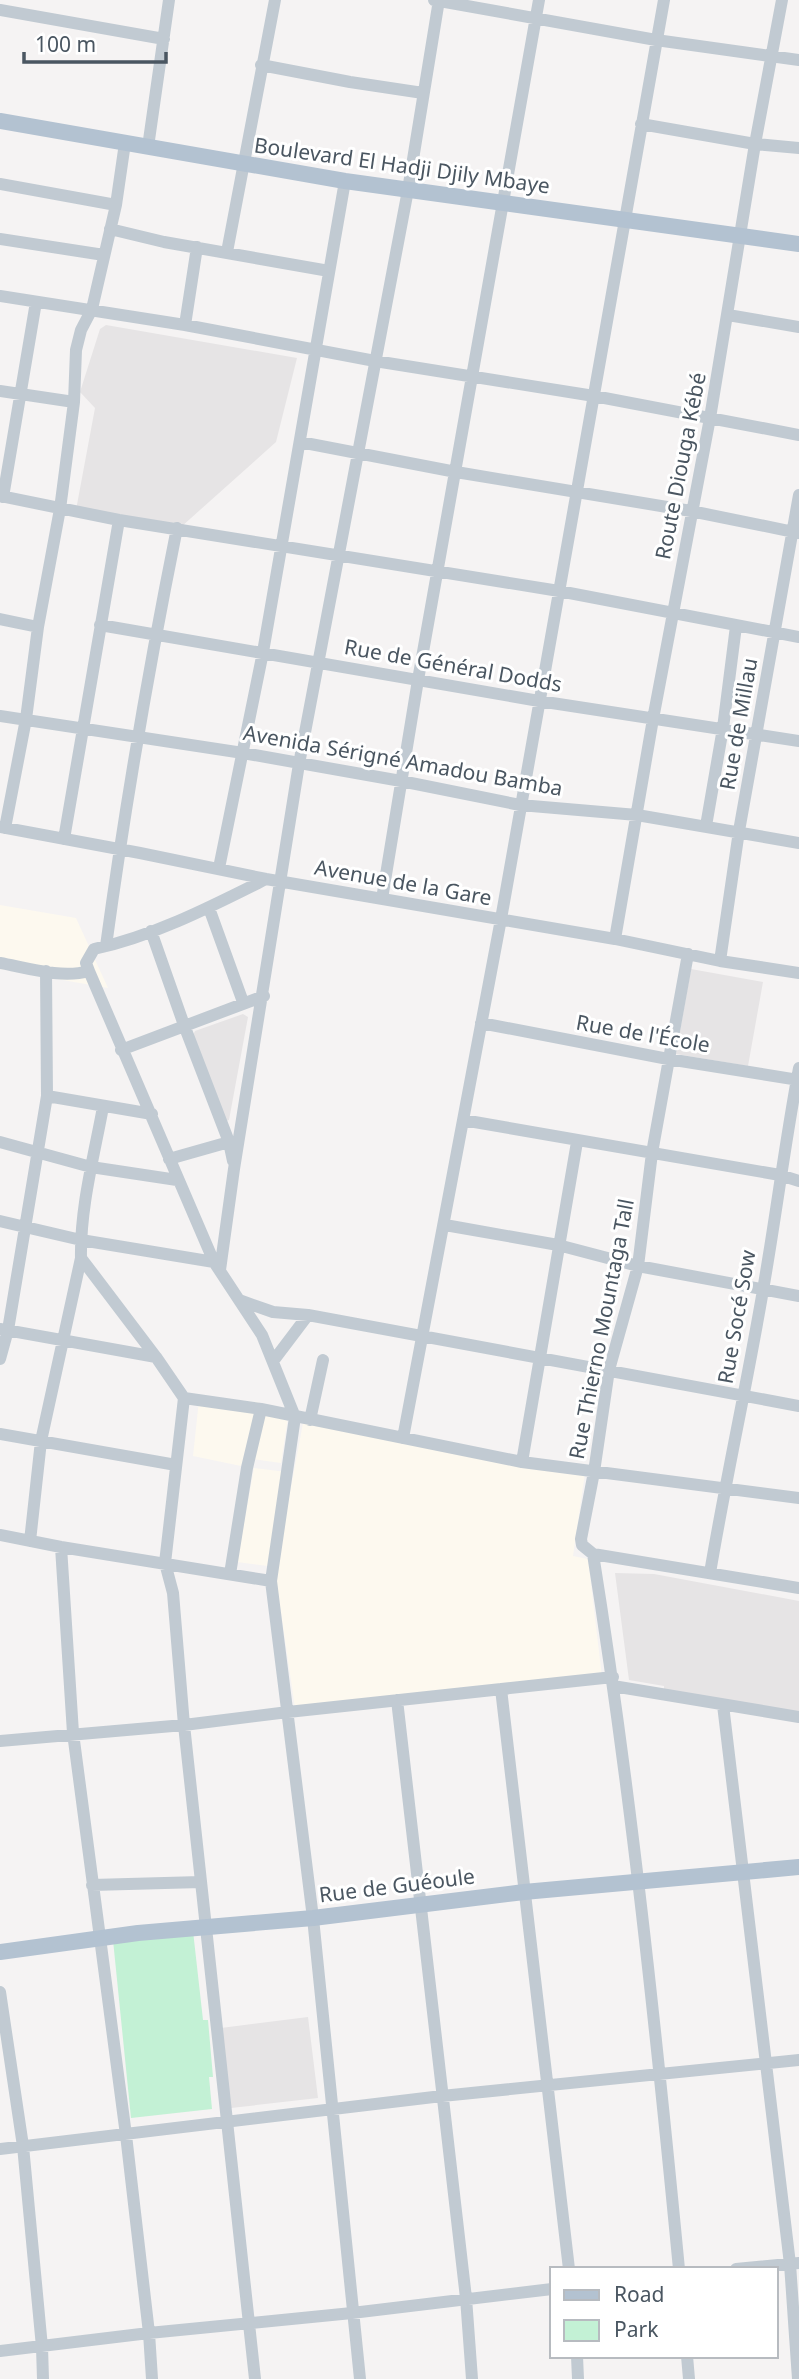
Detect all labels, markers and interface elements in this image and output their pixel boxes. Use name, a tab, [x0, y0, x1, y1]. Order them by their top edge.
scale bar	[24, 21, 166, 65]
text: 100 m	[35, 30, 96, 58]
street label: Boulevard El Hadji Djily Mbaye	[252, 130, 552, 200]
street label: Route Diouga Kébé	[648, 370, 712, 562]
street label: Rue de Général Dodds	[342, 632, 564, 698]
street label: Rue de Millau	[713, 656, 763, 792]
street label: Avenida Sérigné Amadou Bamba	[241, 718, 565, 802]
street label: Avenue de la Gare	[312, 853, 494, 911]
street label: Rue de l'École	[574, 1007, 712, 1059]
street label: Rue Thierno Mountaga Tall	[562, 1196, 640, 1462]
street label: Rue Socé Sow	[710, 1247, 762, 1386]
street label: Rue de Guéoule	[317, 1862, 476, 1908]
legend	[550, 2267, 778, 2358]
text: Road	[614, 2280, 664, 2308]
text: Park	[614, 2315, 659, 2343]

